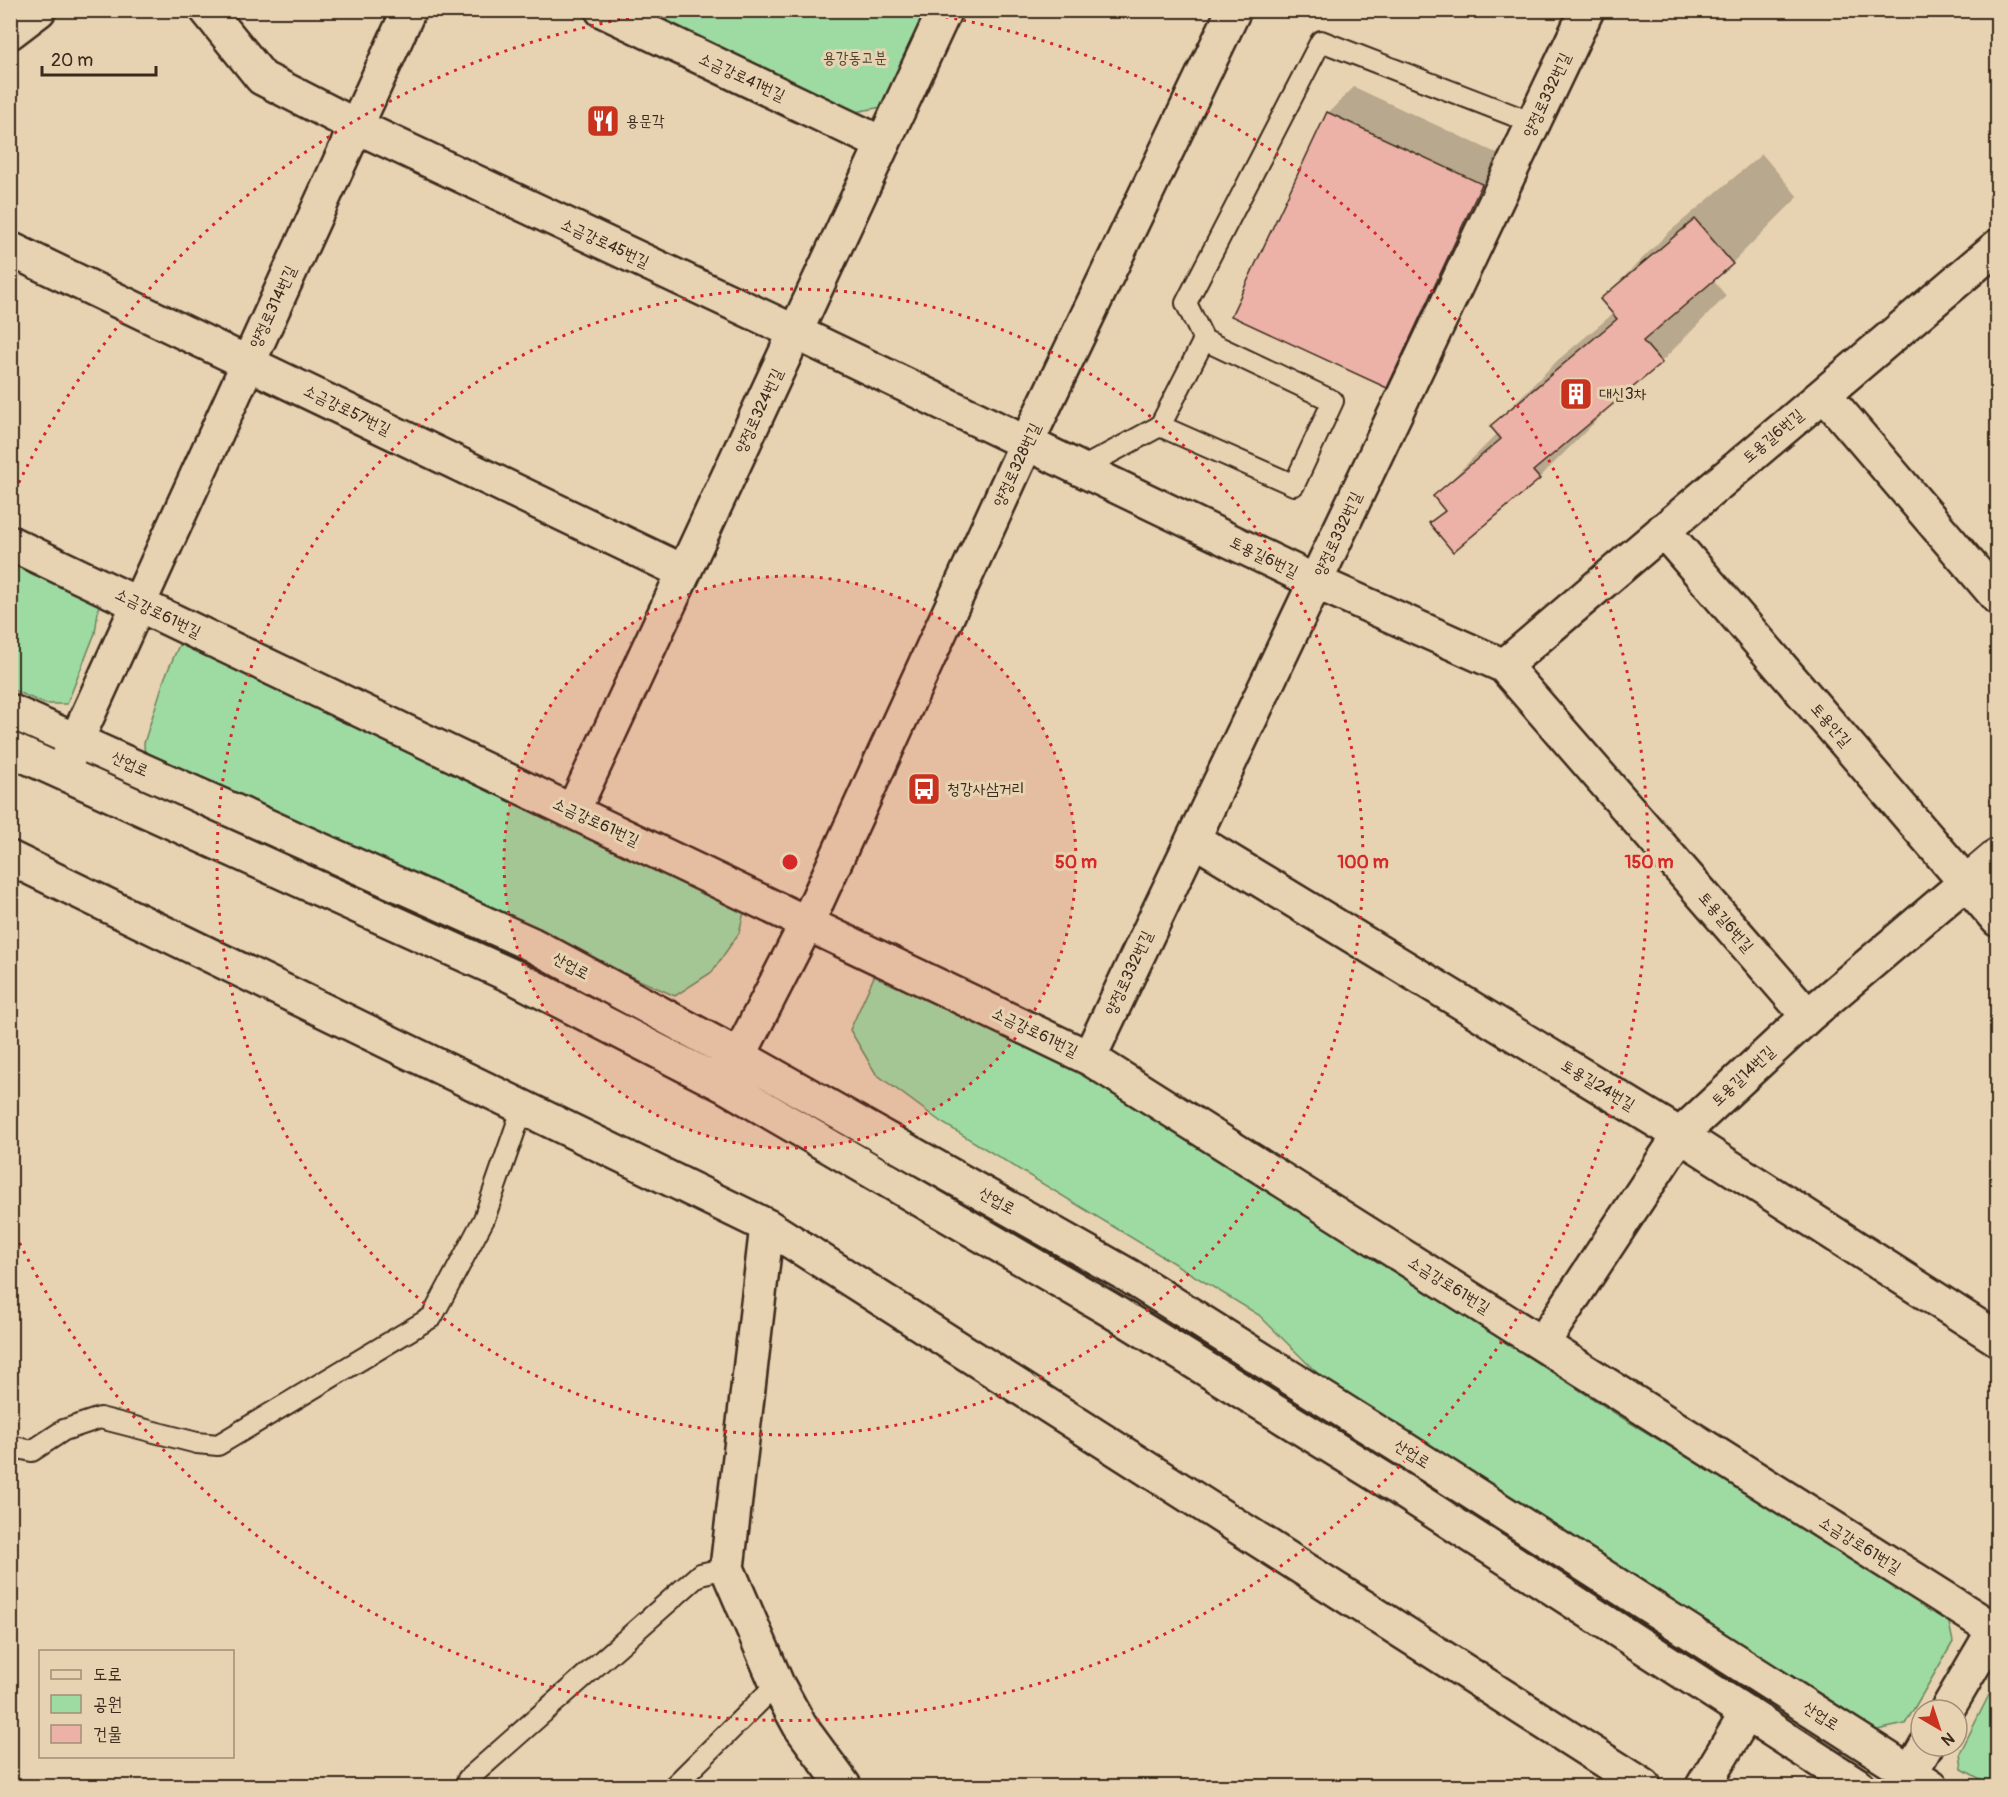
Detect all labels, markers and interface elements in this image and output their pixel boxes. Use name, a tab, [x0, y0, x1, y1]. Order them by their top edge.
scale bar	[42, 39, 156, 77]
street label: 소금강로41번길	[696, 48, 788, 106]
park label: 용강동고분	[823, 48, 887, 68]
text: 20 m	[51, 49, 93, 72]
street label: 양정로332번길	[1519, 49, 1575, 141]
restaurant icon: 용문각	[585, 103, 621, 139]
place label: 용문각	[626, 111, 665, 131]
street label: 소금강로45번길	[558, 214, 652, 272]
street label: 양정로314번길	[245, 262, 301, 351]
street label: 양정로324번길	[731, 365, 787, 457]
building icon: 대신3차	[1558, 376, 1594, 412]
street label: 소금강로57번길	[300, 380, 394, 440]
place label: 대신3차	[1599, 384, 1647, 404]
street label: 토용길6번길	[1738, 405, 1808, 467]
street label: 양정로328번길	[989, 420, 1045, 510]
street label: 양정로332번길	[1310, 488, 1366, 580]
street label: 토용길6번길	[1227, 532, 1302, 582]
street label: 소금강로61번길	[112, 584, 204, 642]
street label: 토용안길	[1807, 699, 1856, 751]
street label: 산업로	[108, 747, 152, 781]
bus stop icon: 청강사삼거리	[906, 771, 942, 807]
place label: 청강사삼거리	[947, 779, 1024, 799]
street label: 소금강로61번길	[550, 793, 642, 851]
text: 50 m	[1055, 851, 1097, 874]
text: 100 m	[1337, 851, 1389, 874]
text: 150 m	[1625, 851, 1674, 874]
centre of rings	[780, 852, 800, 872]
street label: 토용길6번길	[1694, 888, 1758, 956]
street label: 양정로332번길	[1101, 927, 1157, 1019]
street label: 산업로	[549, 948, 593, 984]
street label: 소금강로61번길	[989, 1003, 1081, 1061]
street label: 토용길14번길	[1707, 1041, 1779, 1111]
street label: 토용길24번길	[1557, 1055, 1639, 1115]
street label: 산업로	[975, 1183, 1019, 1219]
street label: 소금강로61번길	[1404, 1252, 1494, 1318]
street label: 산업로	[1390, 1435, 1434, 1473]
street label: 소금강로61번길	[1815, 1512, 1905, 1578]
legend	[39, 1650, 234, 1758]
text: 도로	[93, 1663, 122, 1686]
text: 공원	[93, 1693, 122, 1716]
street label: 산업로	[1799, 1697, 1843, 1735]
north arrow	[1909, 1698, 1969, 1758]
text: 건물	[93, 1723, 122, 1746]
text: N	[1937, 1728, 1958, 1750]

